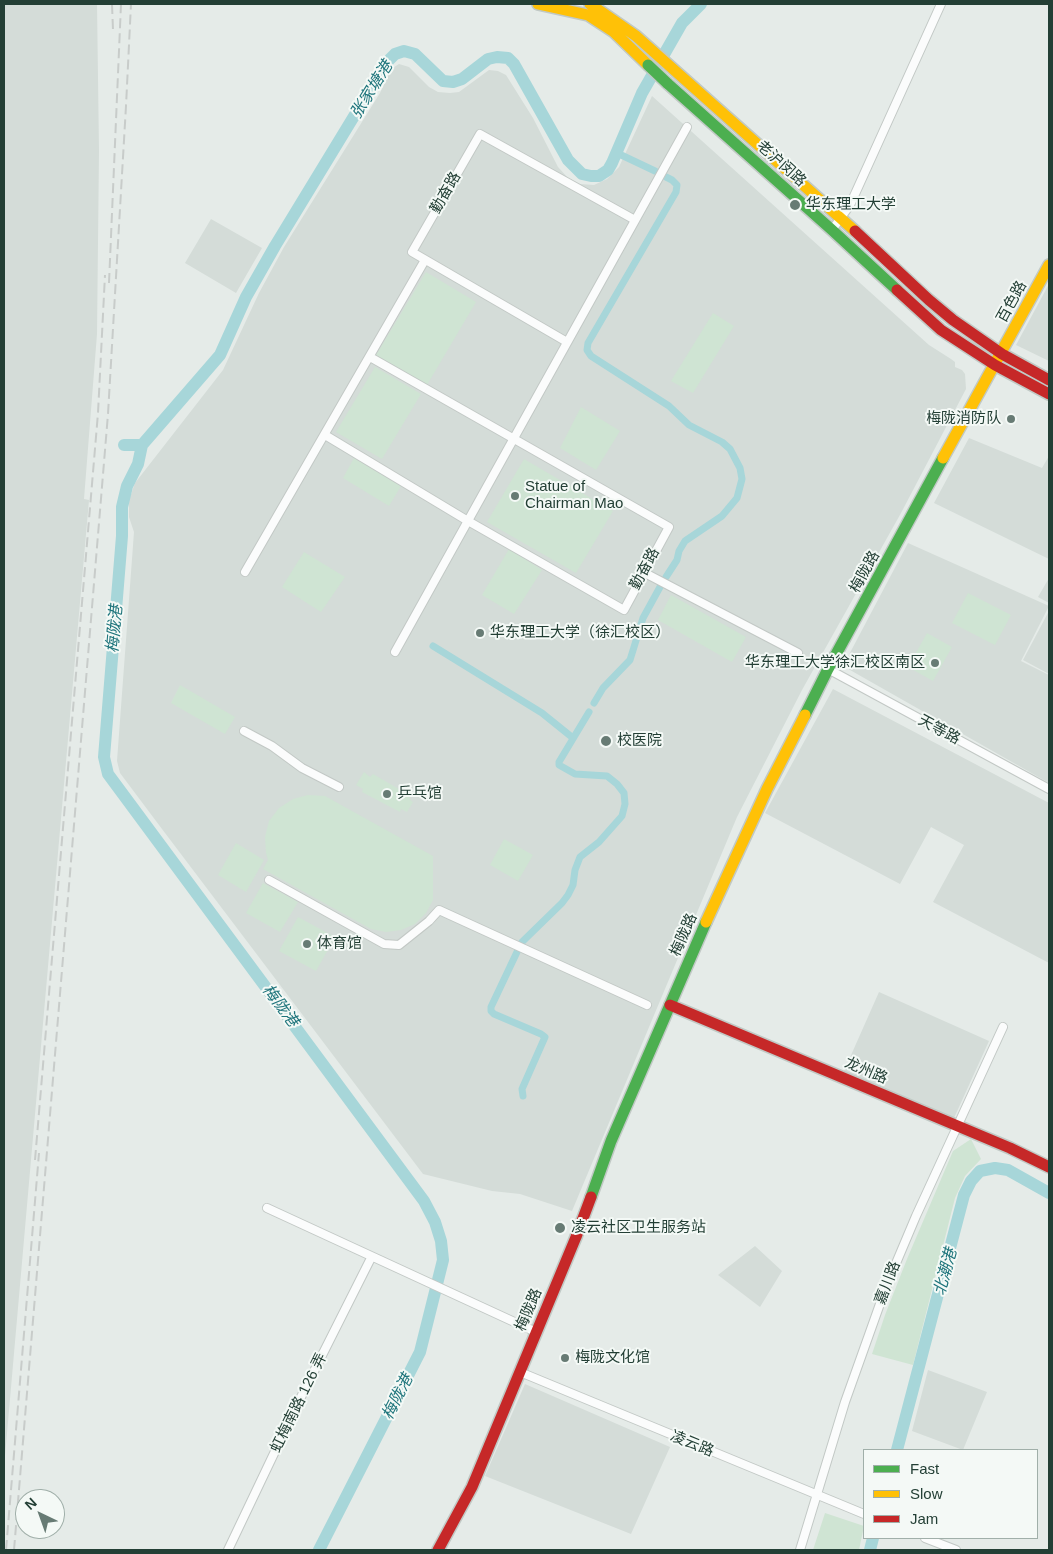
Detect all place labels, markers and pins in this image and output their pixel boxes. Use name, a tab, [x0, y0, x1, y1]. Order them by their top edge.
place label: 华东理工大学	[806, 196, 896, 214]
marker: 华东理工大学	[788, 198, 802, 212]
place label: 梅陇消防队	[926, 410, 1001, 428]
marker: 梅陇消防队	[1005, 413, 1017, 425]
place label: Statue of Chairman Mao	[525, 478, 623, 513]
marker: Statue of Chairman Mao	[509, 490, 521, 502]
place label: 华东理工大学（徐汇校区）	[490, 624, 670, 642]
marker: 华东理工大学（徐汇校区）	[474, 627, 486, 639]
place label: 华东理工大学徐汇校区南区	[745, 654, 925, 672]
marker: 华东理工大学徐汇校区南区	[929, 657, 941, 669]
place label: 校医院	[617, 732, 662, 750]
marker: 校医院	[599, 734, 613, 748]
place label: 乒乓馆	[397, 785, 442, 803]
marker: 乒乓馆	[381, 788, 393, 800]
place label: 体育馆	[317, 935, 362, 953]
marker: 体育馆	[301, 938, 313, 950]
place label: 凌云社区卫生服务站	[571, 1219, 706, 1237]
marker: 凌云社区卫生服务站	[553, 1221, 567, 1235]
place label: 梅陇文化馆	[575, 1349, 650, 1367]
marker: 梅陇文化馆	[559, 1352, 571, 1364]

